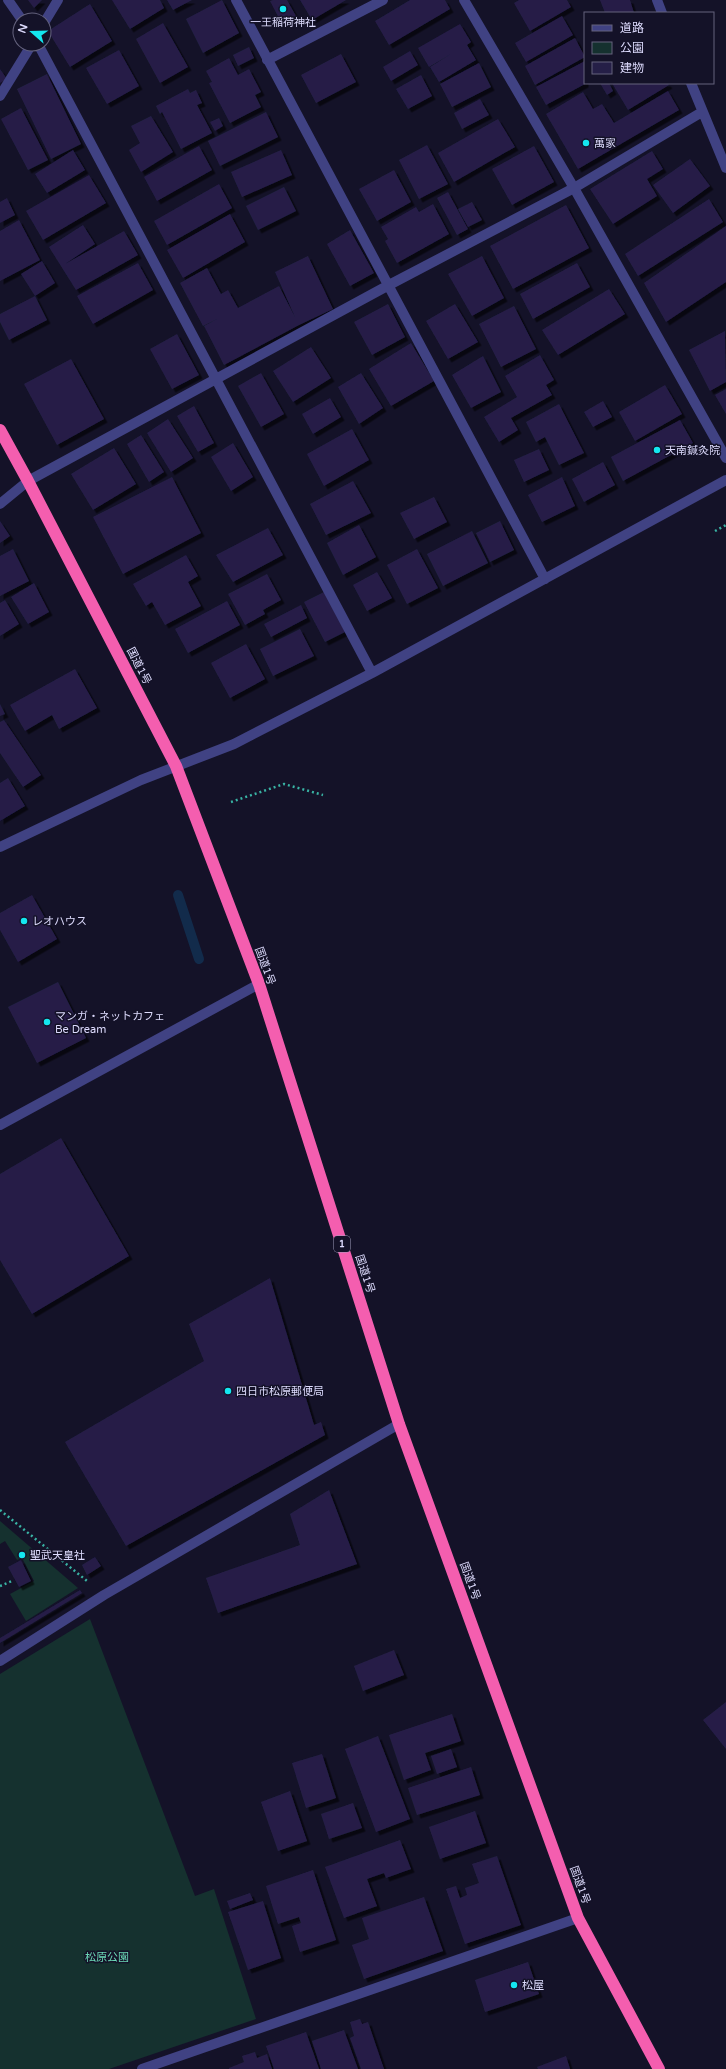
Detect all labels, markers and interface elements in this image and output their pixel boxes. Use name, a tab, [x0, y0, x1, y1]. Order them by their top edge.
marker: 一王稲荷神社	[278, 4, 288, 14]
north arrow	[12, 12, 52, 52]
legend	[584, 12, 714, 84]
place label: 一王稲荷神社	[250, 16, 316, 29]
text: 道路	[620, 21, 644, 35]
text: N	[15, 22, 31, 35]
text: 公園	[620, 41, 644, 55]
text: 建物	[620, 61, 644, 75]
place label: 萬家	[594, 137, 616, 150]
marker: 萬家	[581, 138, 591, 148]
place label: 天南鍼灸院	[665, 444, 720, 457]
marker: 天南鍼灸院	[652, 445, 662, 455]
street label: 国道1号	[124, 645, 154, 687]
place label: レオハウス	[32, 915, 87, 928]
marker: レオハウス	[19, 916, 29, 926]
street label: 国道1号	[252, 945, 278, 987]
place label: マンガ・ネットカフェ Be Dream	[55, 1010, 165, 1036]
marker: マンガ・ネットカフェ Be Dream	[42, 1017, 52, 1027]
road number: 1	[334, 1236, 350, 1252]
street label: 国道1号	[353, 1253, 377, 1295]
place label: 四日市松原郵便局	[236, 1385, 324, 1398]
marker: 四日市松原郵便局	[223, 1386, 233, 1396]
place label: 聖武天皇社	[30, 1549, 85, 1562]
marker: 聖武天皇社	[17, 1550, 27, 1560]
street label: 国道1号	[457, 1560, 483, 1602]
street label: 国道1号	[567, 1864, 593, 1906]
park label: 松原公園	[85, 1951, 129, 1964]
place label: 松屋	[522, 1979, 544, 1992]
marker: 松屋	[509, 1980, 519, 1990]

